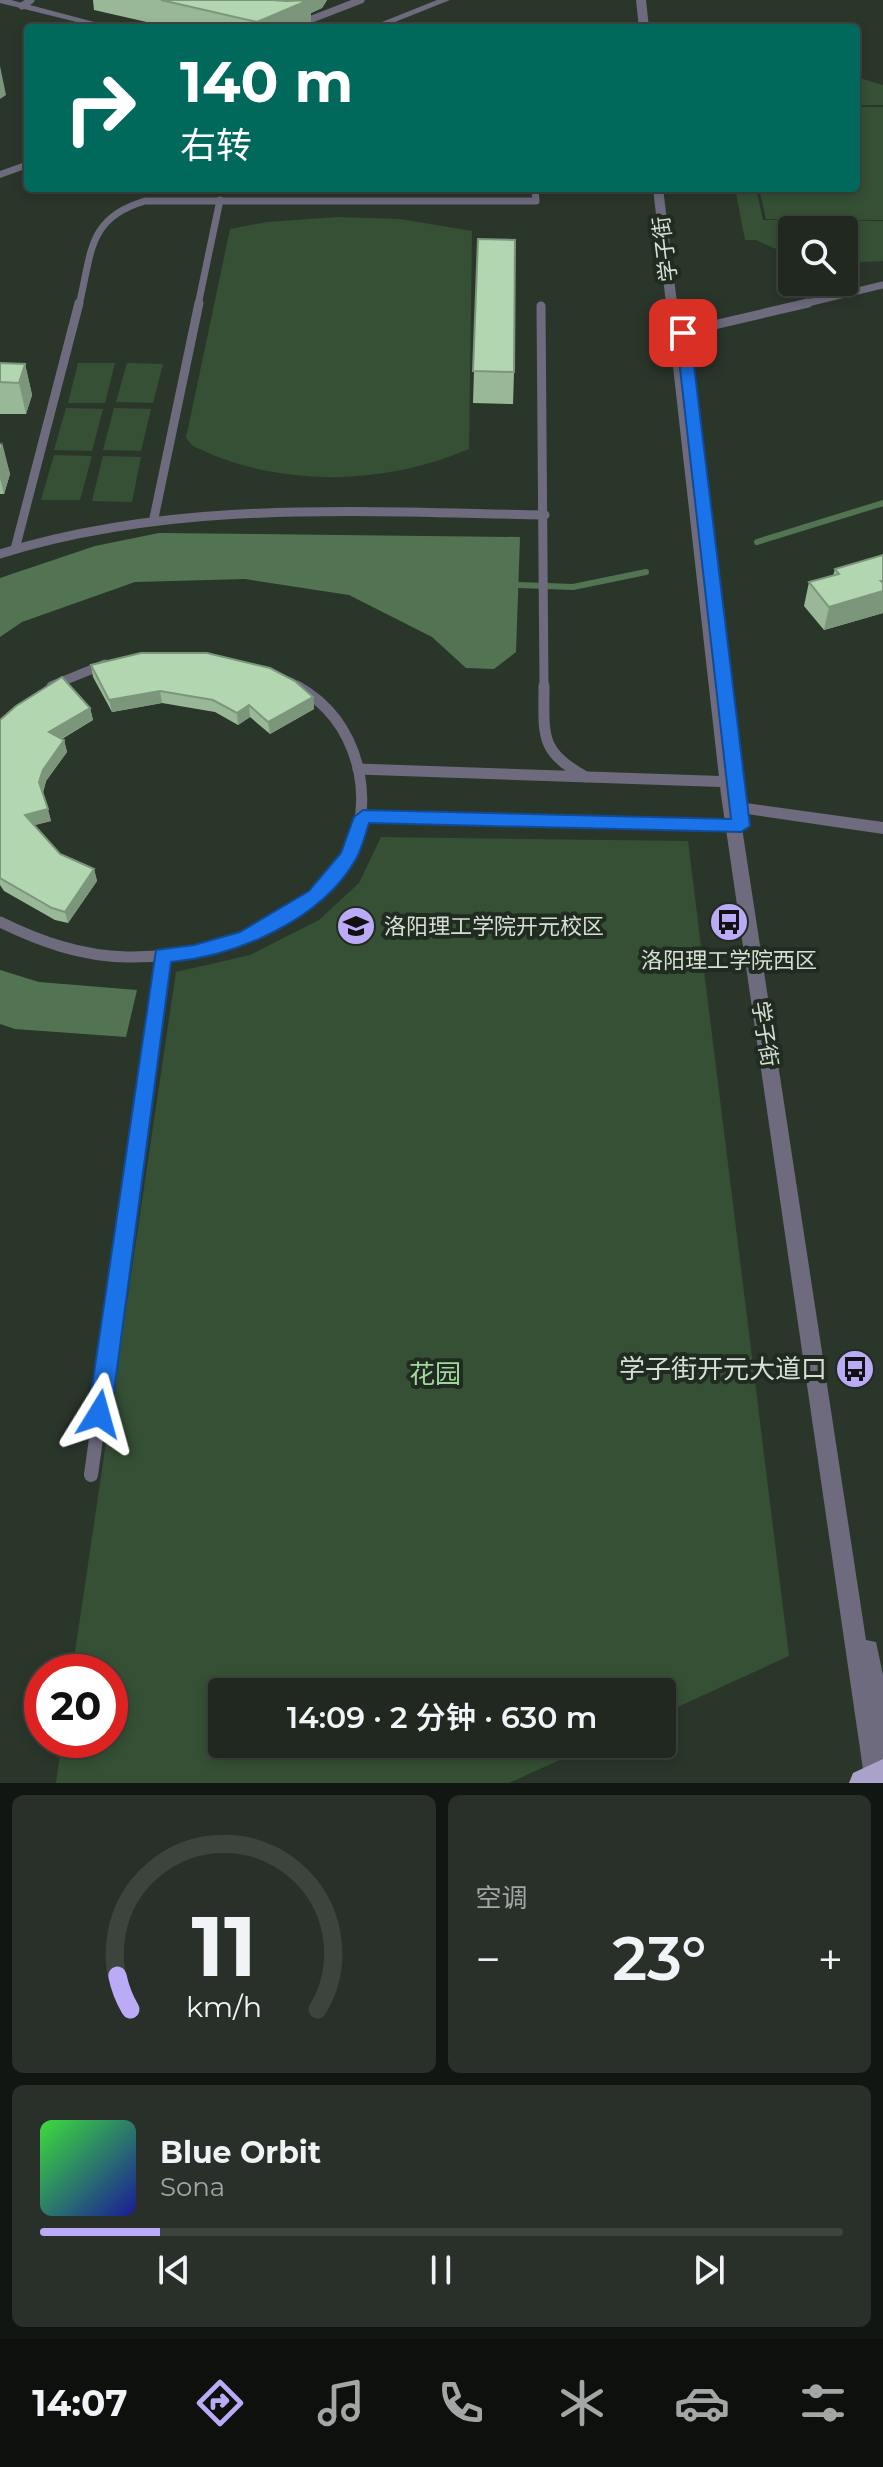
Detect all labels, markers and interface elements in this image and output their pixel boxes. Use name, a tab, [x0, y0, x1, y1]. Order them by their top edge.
text: 140 m	[180, 48, 353, 116]
icon: right	[48, 56, 152, 160]
text: 右转	[180, 123, 252, 167]
street label: 学子街	[648, 215, 682, 283]
map controls	[778, 216, 858, 296]
button: search	[778, 216, 858, 296]
pin	[649, 299, 717, 367]
icon: arrive	[661, 311, 705, 355]
bus stop icon: 洛阳理工学院西区	[708, 901, 750, 943]
school or university icon: 洛阳理工学院开元校区	[335, 905, 377, 947]
place label: 洛阳理工学院开元校区	[384, 913, 604, 940]
place label: 洛阳理工学院西区	[641, 947, 817, 974]
street label: 学子街	[747, 999, 783, 1069]
bus stop icon: 学子街开元大道口	[834, 1348, 876, 1390]
place label: 学子街开元大道口	[619, 1353, 827, 1385]
park label: 花园	[409, 1358, 461, 1390]
position arrow	[57, 1372, 141, 1456]
speed limit sign: 20	[24, 1654, 128, 1758]
text: 14:09 · 2 分钟 · 630 m	[287, 1699, 597, 1736]
text: 空调	[476, 1882, 528, 1914]
text: 11	[191, 1895, 256, 1997]
text: 23°	[612, 1922, 706, 1995]
text: −	[476, 1932, 501, 1986]
text: +	[818, 1932, 843, 1986]
text: km/h	[186, 1989, 262, 2024]
text: Blue Orbit	[160, 2134, 321, 2171]
text: Sona	[160, 2171, 225, 2203]
icon: previous	[152, 2248, 196, 2292]
icon: pause	[419, 2248, 463, 2292]
icon: next	[687, 2248, 731, 2292]
icon: directions	[192, 2375, 248, 2431]
icon: music	[313, 2375, 369, 2431]
icon: phone	[433, 2375, 489, 2431]
icon: climate	[554, 2375, 610, 2431]
icon: car	[674, 2375, 730, 2431]
icon: filters	[795, 2375, 851, 2431]
text: 14:07	[32, 2381, 128, 2425]

